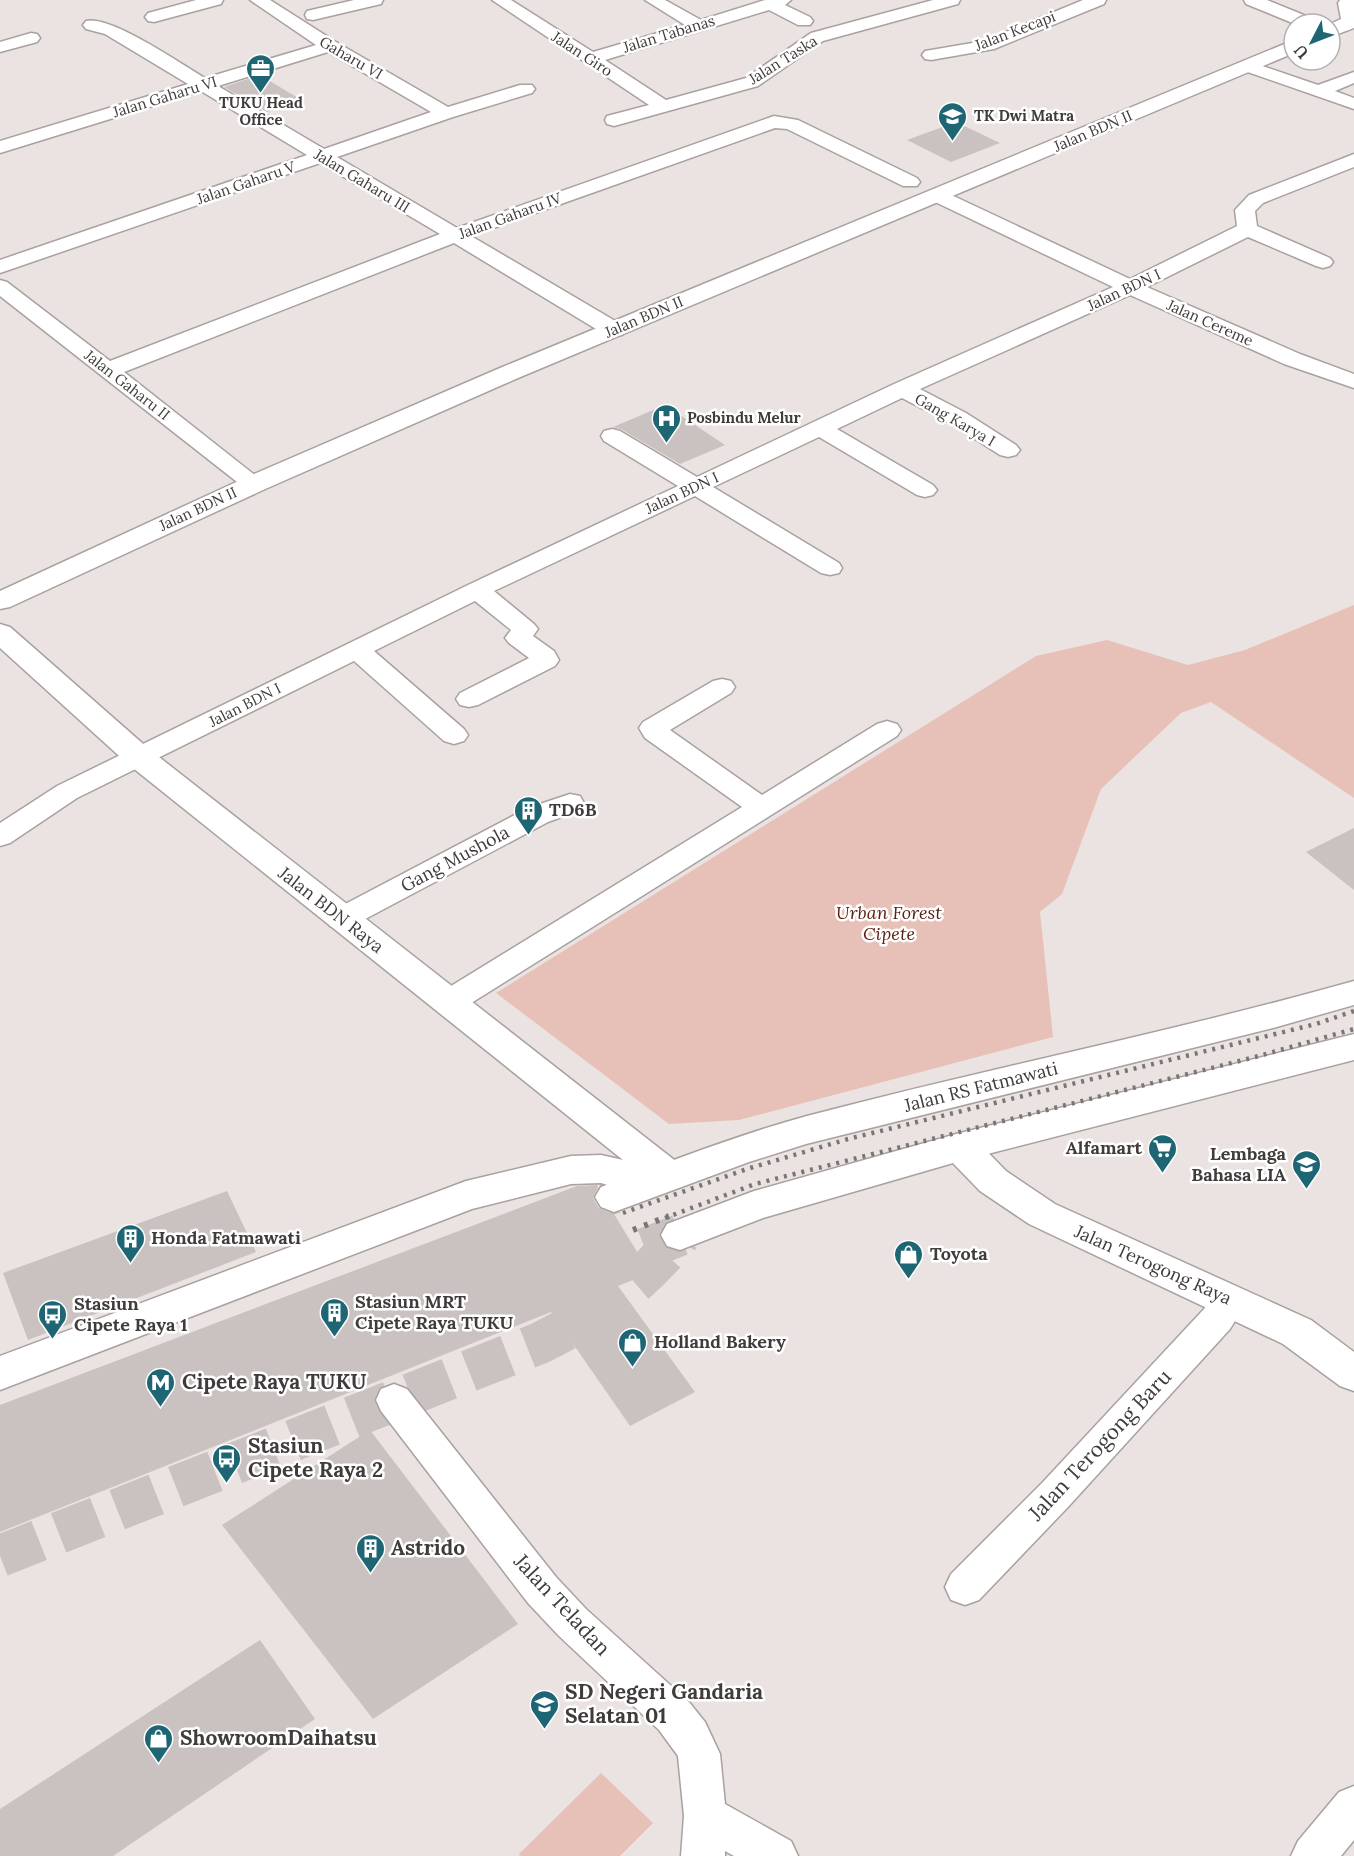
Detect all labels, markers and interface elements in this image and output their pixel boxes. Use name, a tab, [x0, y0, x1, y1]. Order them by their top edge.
street label: Jalan Kecapi	[971, 6, 1058, 55]
street label: Jalan Tabanas	[620, 11, 717, 57]
north arrow	[1282, 12, 1342, 72]
street label: Jalan Giro	[547, 26, 616, 80]
street label: Jalan Taska	[744, 31, 821, 89]
street label: Gaharu VI	[316, 32, 386, 83]
text: U	[1289, 41, 1312, 63]
office icon: TUKU Head Office	[245, 52, 277, 94]
street label: Jalan Gaharu VI	[109, 72, 219, 122]
place label: TUKU Head Office	[219, 93, 303, 129]
school or university icon: TK Dwi Matra	[937, 100, 969, 142]
street label: Jalan BDN II	[1050, 105, 1135, 156]
place label: TK Dwi Matra	[974, 106, 1074, 125]
street label: Jalan Gaharu III	[310, 144, 414, 217]
street label: Jalan Gaharu V	[193, 156, 299, 209]
street label: Jalan Gaharu IV	[455, 188, 565, 243]
street label: Jalan BDN I	[1083, 264, 1163, 315]
street label: Jalan BDN II	[601, 291, 686, 342]
street label: Jalan Cereme	[1163, 295, 1256, 350]
street label: Jalan Gaharu II	[80, 345, 174, 424]
street label: Gang Karya I	[912, 389, 999, 450]
hospital icon: Posbindu Melur	[650, 402, 682, 444]
place label: Posbindu Melur	[687, 408, 802, 427]
street label: Jalan BDN I	[641, 467, 721, 518]
street label: Jalan BDN II	[155, 482, 240, 535]
street label: Jalan BDN I	[205, 678, 284, 731]
building icon: TD6B	[512, 794, 544, 836]
place label: TD6B	[549, 798, 597, 821]
street label: Gang Mushola	[397, 820, 513, 897]
street label: Jalan BDN Raya	[273, 861, 389, 958]
park label: Urban Forest Cipete	[836, 901, 942, 945]
street label: Jalan RS Fatmawati	[901, 1056, 1060, 1117]
supermarket icon: Alfamart	[1147, 1132, 1179, 1174]
place label: Alfamart	[1066, 1136, 1143, 1159]
place label: Lembaga Bahasa LIA	[1191, 1142, 1287, 1186]
school or university icon: Lembaga Bahasa LIA	[1291, 1148, 1323, 1190]
street label: Jalan Terogong Raya	[1070, 1219, 1235, 1309]
building icon: Honda Fatmawati	[114, 1222, 146, 1264]
place label: Honda Fatmawati	[151, 1226, 301, 1249]
shop icon: Toyota	[893, 1238, 925, 1280]
place label: Toyota	[930, 1242, 988, 1265]
place label: Stasiun MRT Cipete Raya TUKU	[355, 1290, 513, 1334]
place label: Stasiun Cipete Raya 1	[74, 1292, 188, 1336]
building icon: Stasiun MRT Cipete Raya TUKU	[318, 1296, 350, 1338]
bus stop icon: Stasiun Cipete Raya 1	[37, 1298, 69, 1340]
shop icon: Holland Bakery	[617, 1326, 649, 1368]
place label: Holland Bakery	[654, 1330, 786, 1353]
street label: Jalan Terogong Baru	[1022, 1363, 1177, 1527]
metro station icon: Cipete Raya TUKU	[145, 1366, 177, 1408]
place label: Cipete Raya TUKU	[182, 1368, 366, 1395]
place label: Stasiun Cipete Raya 2	[248, 1432, 383, 1483]
bus stop icon: Stasiun Cipete Raya 2	[211, 1442, 243, 1484]
building icon: Astrido	[354, 1532, 386, 1574]
place label: Astrido	[391, 1534, 465, 1561]
street label: Jalan Teladan	[508, 1547, 617, 1661]
place label: SD Negeri Gandaria Selatan 01	[565, 1678, 763, 1729]
school or university icon: SD Negeri Gandaria Selatan 01	[528, 1688, 560, 1730]
shop icon: ShowroomDaihatsu	[143, 1722, 175, 1764]
place label: ShowroomDaihatsu	[180, 1724, 377, 1751]

